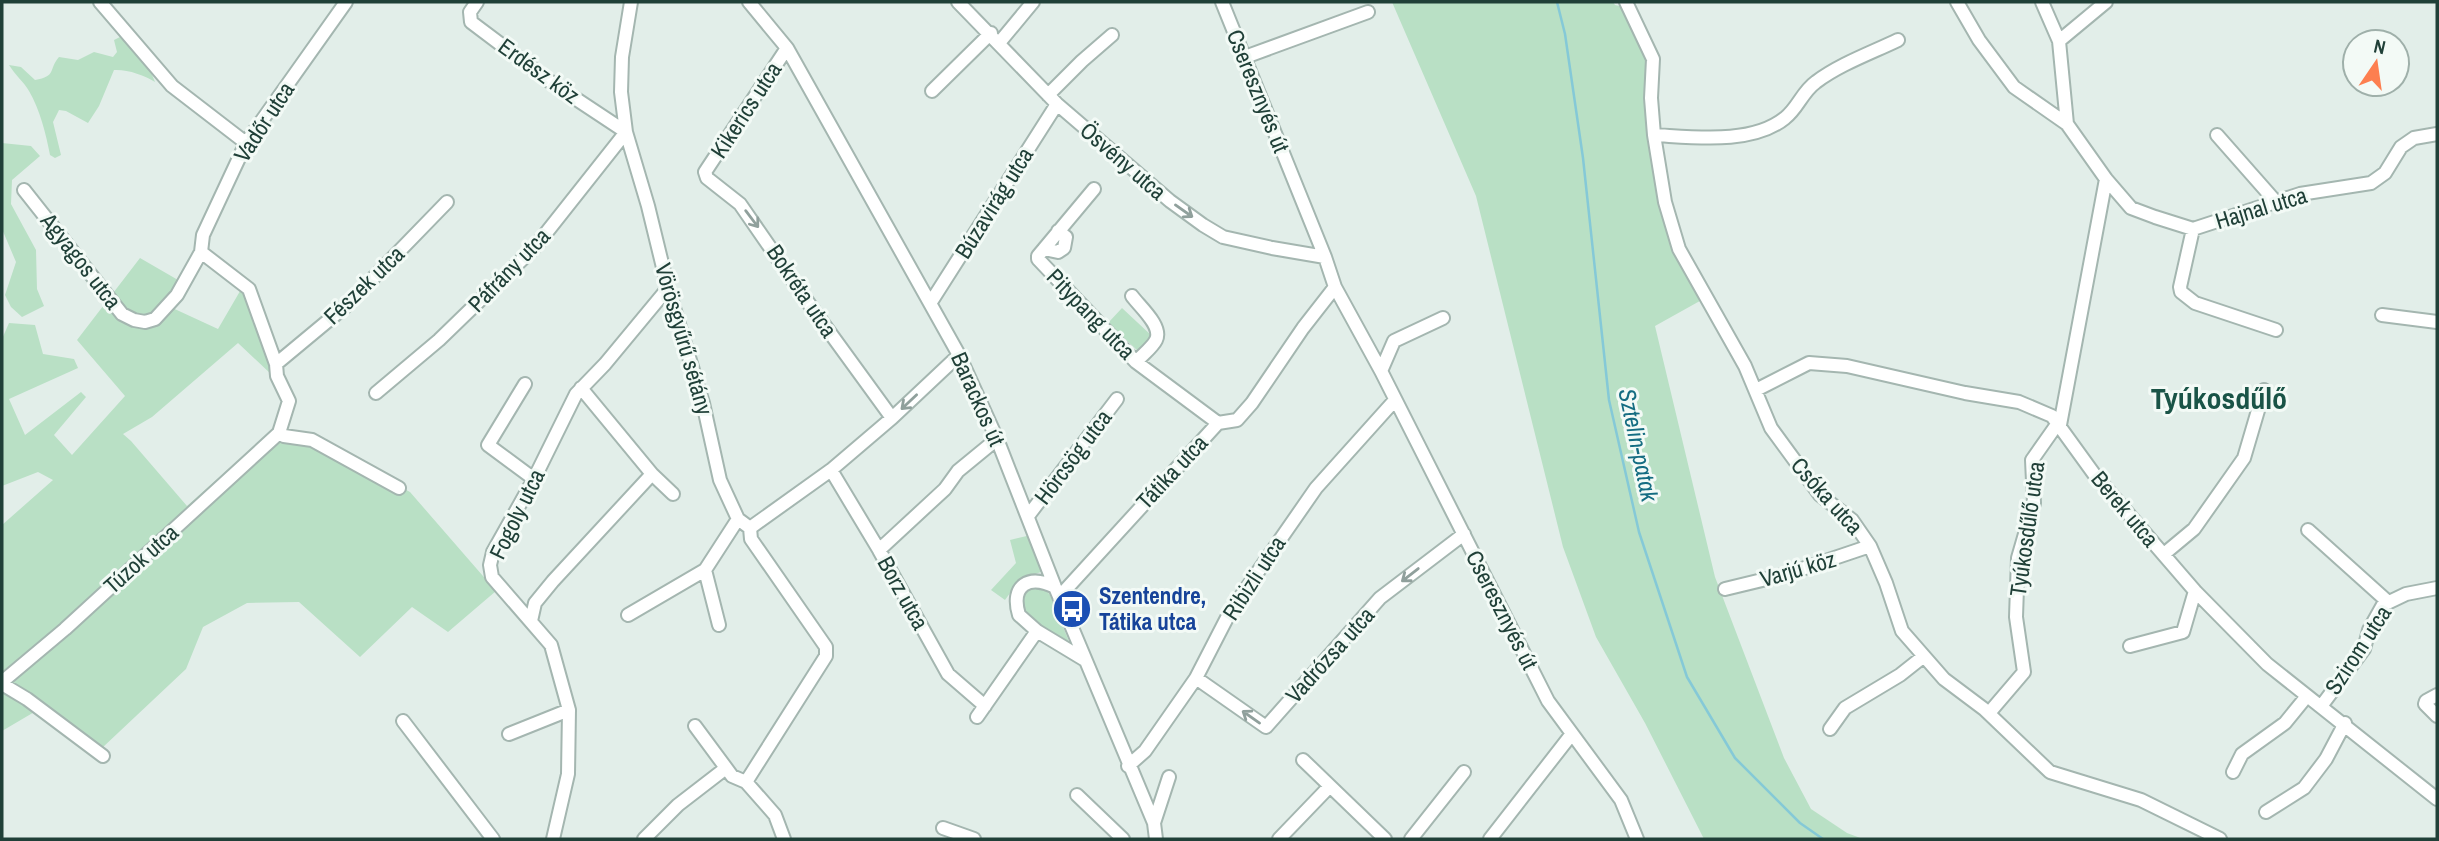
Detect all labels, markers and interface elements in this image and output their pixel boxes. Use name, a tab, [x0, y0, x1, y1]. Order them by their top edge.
street label: Cseresznyés út	[1220, 25, 1297, 157]
north arrow	[2341, 28, 2411, 98]
street label: Erdész köz	[492, 31, 586, 111]
text: N	[2371, 33, 2388, 60]
street label: Kikerics utca	[703, 55, 789, 164]
street label: Vadőr utca	[226, 75, 301, 168]
street label: Ösvény utca	[1074, 115, 1173, 207]
street label: Búzavirág utca	[947, 141, 1040, 264]
street label: Hajnal utca	[2211, 179, 2311, 236]
one-way arrow	[1174, 204, 1193, 218]
street label: Agyagos utca	[33, 205, 129, 316]
one-way arrow	[744, 210, 759, 229]
street label: Páfrány utca	[461, 220, 557, 319]
street label: Fészek utca	[317, 238, 411, 331]
street label: Bokréta utca	[760, 238, 845, 344]
street label: Vörösgyűrű sétány	[648, 260, 721, 419]
street label: Pitypang utca	[1040, 261, 1143, 366]
street label: Barackos út	[944, 347, 1013, 451]
district label: Tyúkosdűlő	[2151, 378, 2287, 418]
water label: Sztelin-patak	[1611, 385, 1667, 505]
one-way arrow	[901, 393, 918, 410]
street label: Hörcsög utca	[1027, 403, 1119, 510]
street label: Tátika utca	[1129, 427, 1215, 516]
street label: Csóka utca	[1784, 450, 1871, 541]
street label: Tyúkosdűlő utca	[2002, 459, 2051, 599]
street label: Fogoly utca	[481, 463, 552, 564]
street label: Berek utca	[2085, 464, 2167, 554]
street label: Túzok utca	[97, 516, 185, 600]
street label: Ribizli utca	[1215, 529, 1293, 626]
street label: Varjú köz	[1756, 543, 1839, 594]
street label: Cseresznyés út	[1459, 545, 1546, 675]
street label: Borz utca	[871, 550, 937, 636]
one-way arrow	[1401, 568, 1419, 583]
place label: Szentendre, Tátika utca	[1099, 580, 1206, 637]
bus stop icon: Szentendre, Tátika utca	[1051, 588, 1093, 630]
street label: Szirom utca	[2317, 599, 2398, 700]
street label: Vadrózsa utca	[1278, 600, 1381, 709]
one-way arrow	[1242, 710, 1261, 724]

